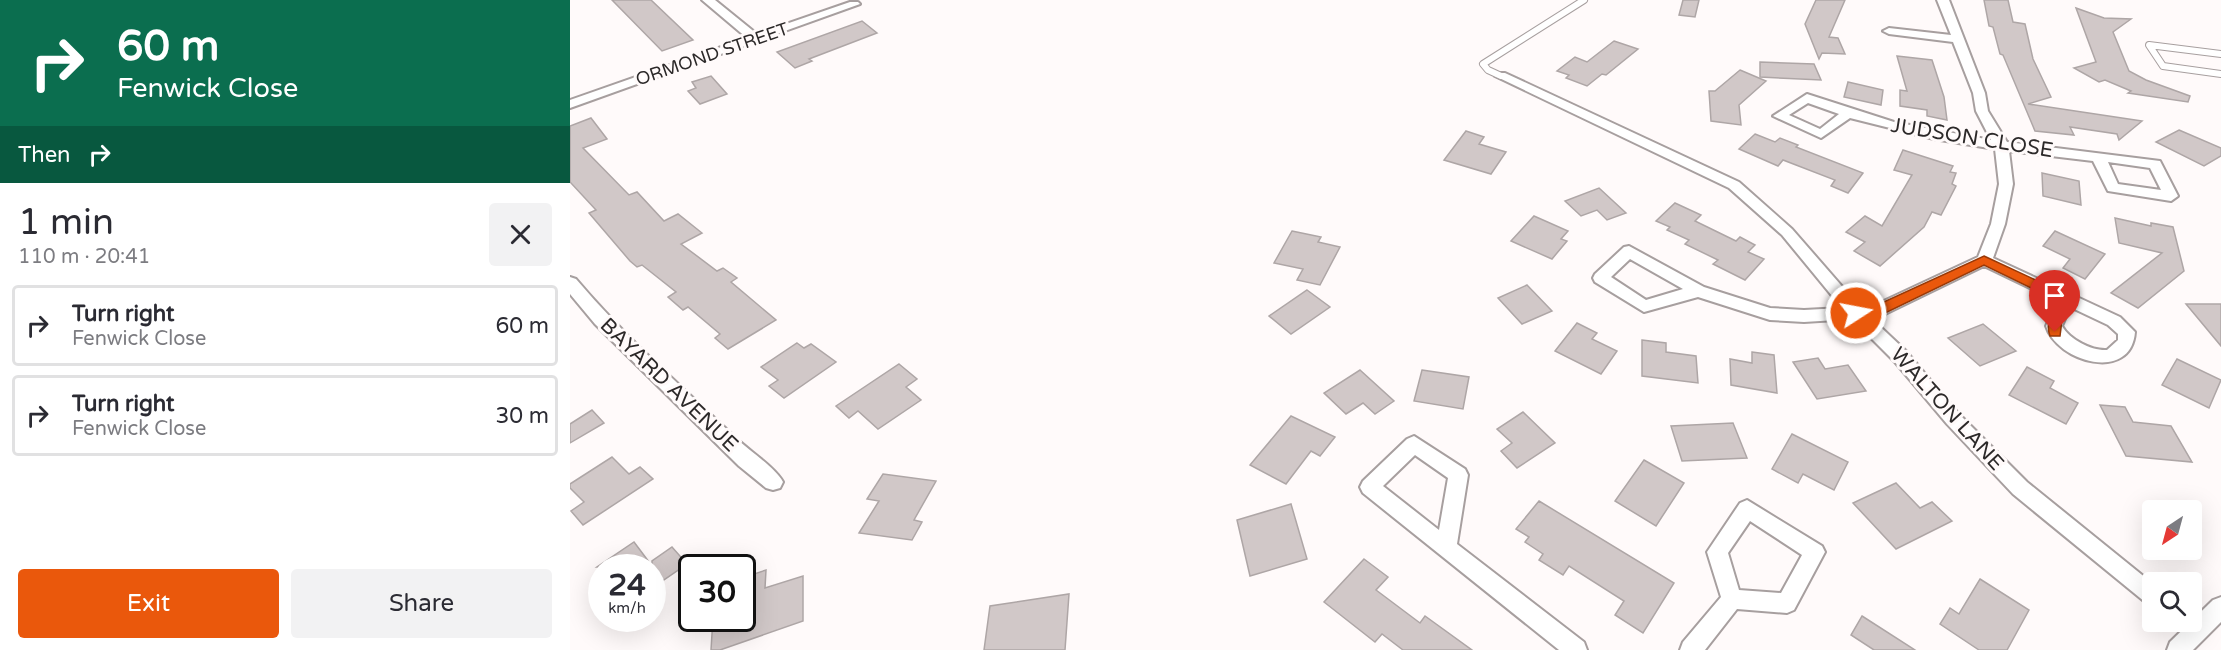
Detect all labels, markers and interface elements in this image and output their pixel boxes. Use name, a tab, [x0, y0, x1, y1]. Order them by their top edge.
street label: ORMOND STREET	[633, 18, 791, 90]
text: 60 m	[117, 21, 219, 72]
icon: right	[18, 24, 96, 102]
text: Fenwick Close	[117, 72, 298, 105]
street label: JUDSON CLOSE	[1889, 113, 2055, 163]
icon: right	[83, 138, 116, 171]
text: Then	[18, 142, 71, 168]
text: 1 min	[18, 201, 114, 244]
button: close	[489, 203, 552, 266]
text: 110 m · 20:41	[18, 245, 150, 269]
pin	[2029, 270, 2080, 332]
icon: arrive	[2038, 279, 2071, 312]
position arrow	[1824, 281, 1888, 345]
text: Turn right	[72, 301, 174, 327]
icon: right	[21, 309, 54, 342]
text: 60 m	[495, 313, 549, 339]
street label: BAYARD AVENUE	[595, 313, 743, 457]
text: Fenwick Close	[72, 327, 206, 351]
street label: WALTON LANE	[1885, 342, 2009, 476]
text: Turn right	[72, 391, 174, 417]
icon: right	[21, 399, 54, 432]
text: 30 m	[495, 403, 549, 429]
text: Fenwick Close	[72, 417, 206, 441]
north arrow	[2142, 500, 2202, 560]
map controls	[2142, 500, 2202, 632]
speed limit sign: 30	[678, 554, 756, 632]
text: 24	[608, 567, 646, 604]
button: Exit	[18, 569, 279, 638]
button: Share	[291, 569, 552, 638]
button: search	[2142, 572, 2202, 632]
text: km/h	[608, 599, 646, 617]

